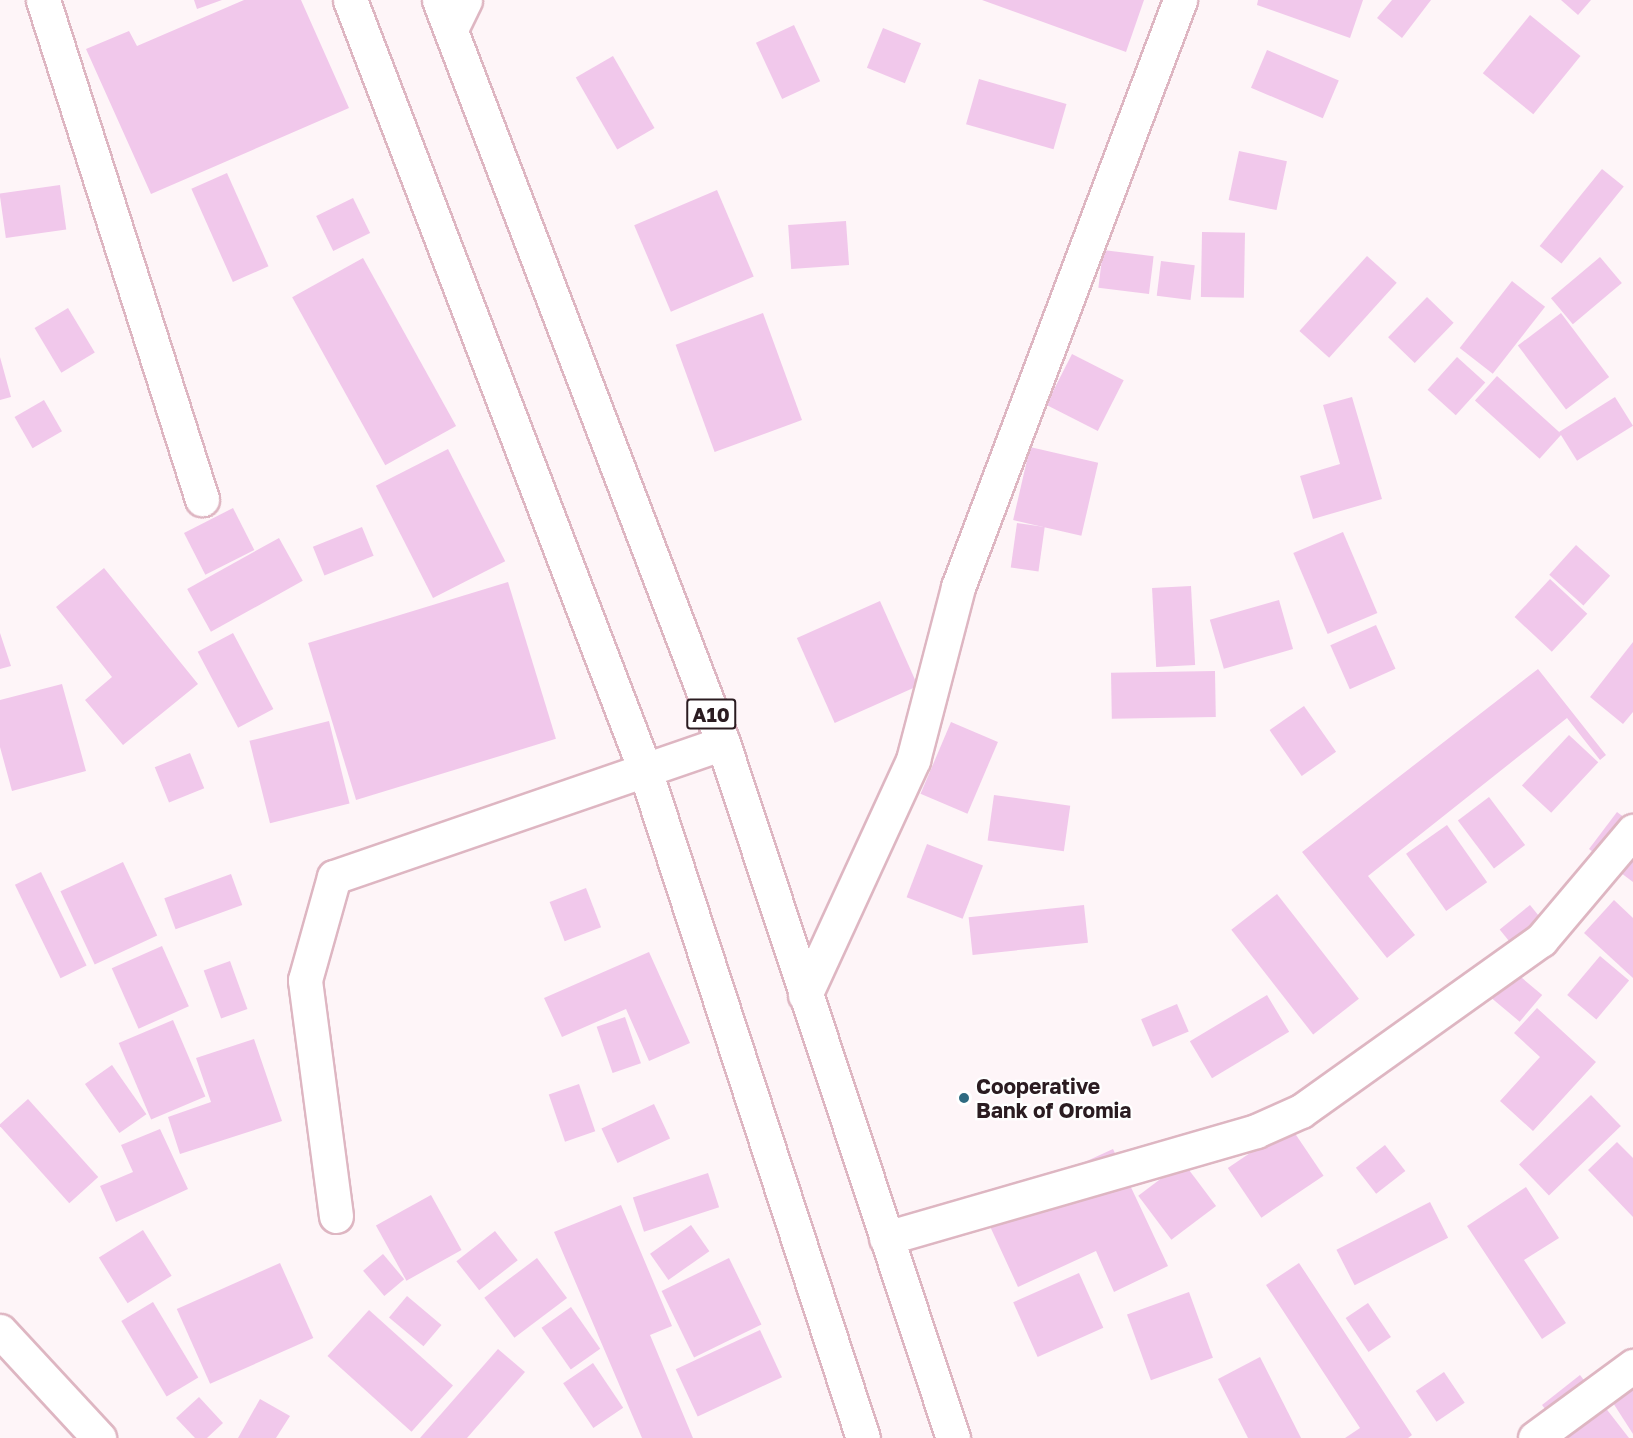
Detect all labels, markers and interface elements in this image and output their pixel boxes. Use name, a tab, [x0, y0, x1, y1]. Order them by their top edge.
road number: A10	[686, 697, 736, 731]
place label: Cooperative Bank of Oromia	[976, 1073, 1131, 1123]
marker: Cooperative Bank of Oromia	[957, 1091, 971, 1105]

